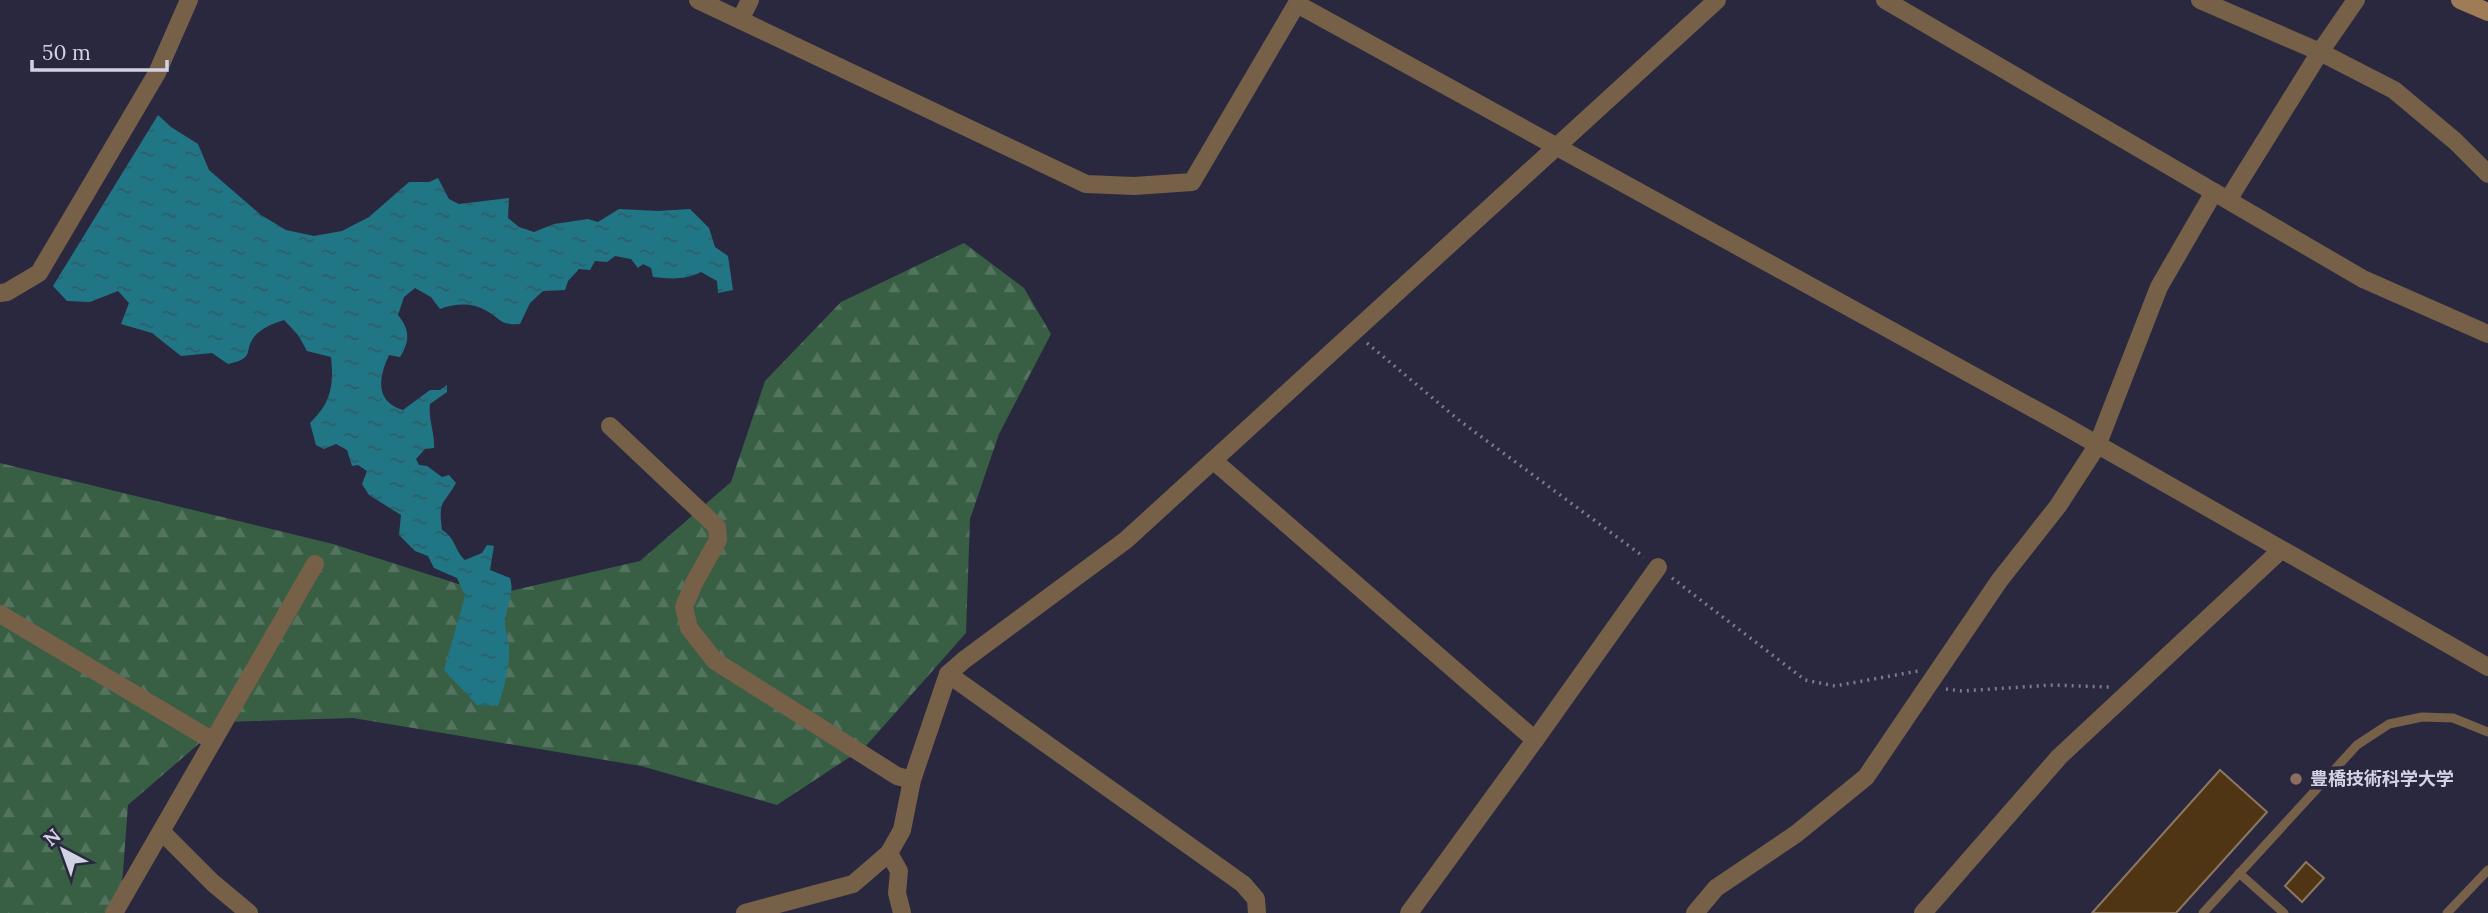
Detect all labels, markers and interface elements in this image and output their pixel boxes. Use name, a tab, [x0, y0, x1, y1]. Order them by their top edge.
scale bar	[32, 28, 166, 72]
text: 50 m	[42, 39, 91, 66]
place label: 豊橋技術科学大学	[2310, 767, 2454, 790]
marker: 豊橋技術科学大学	[2288, 771, 2304, 787]
north arrow	[28, 815, 98, 885]
text: N	[38, 823, 65, 851]

